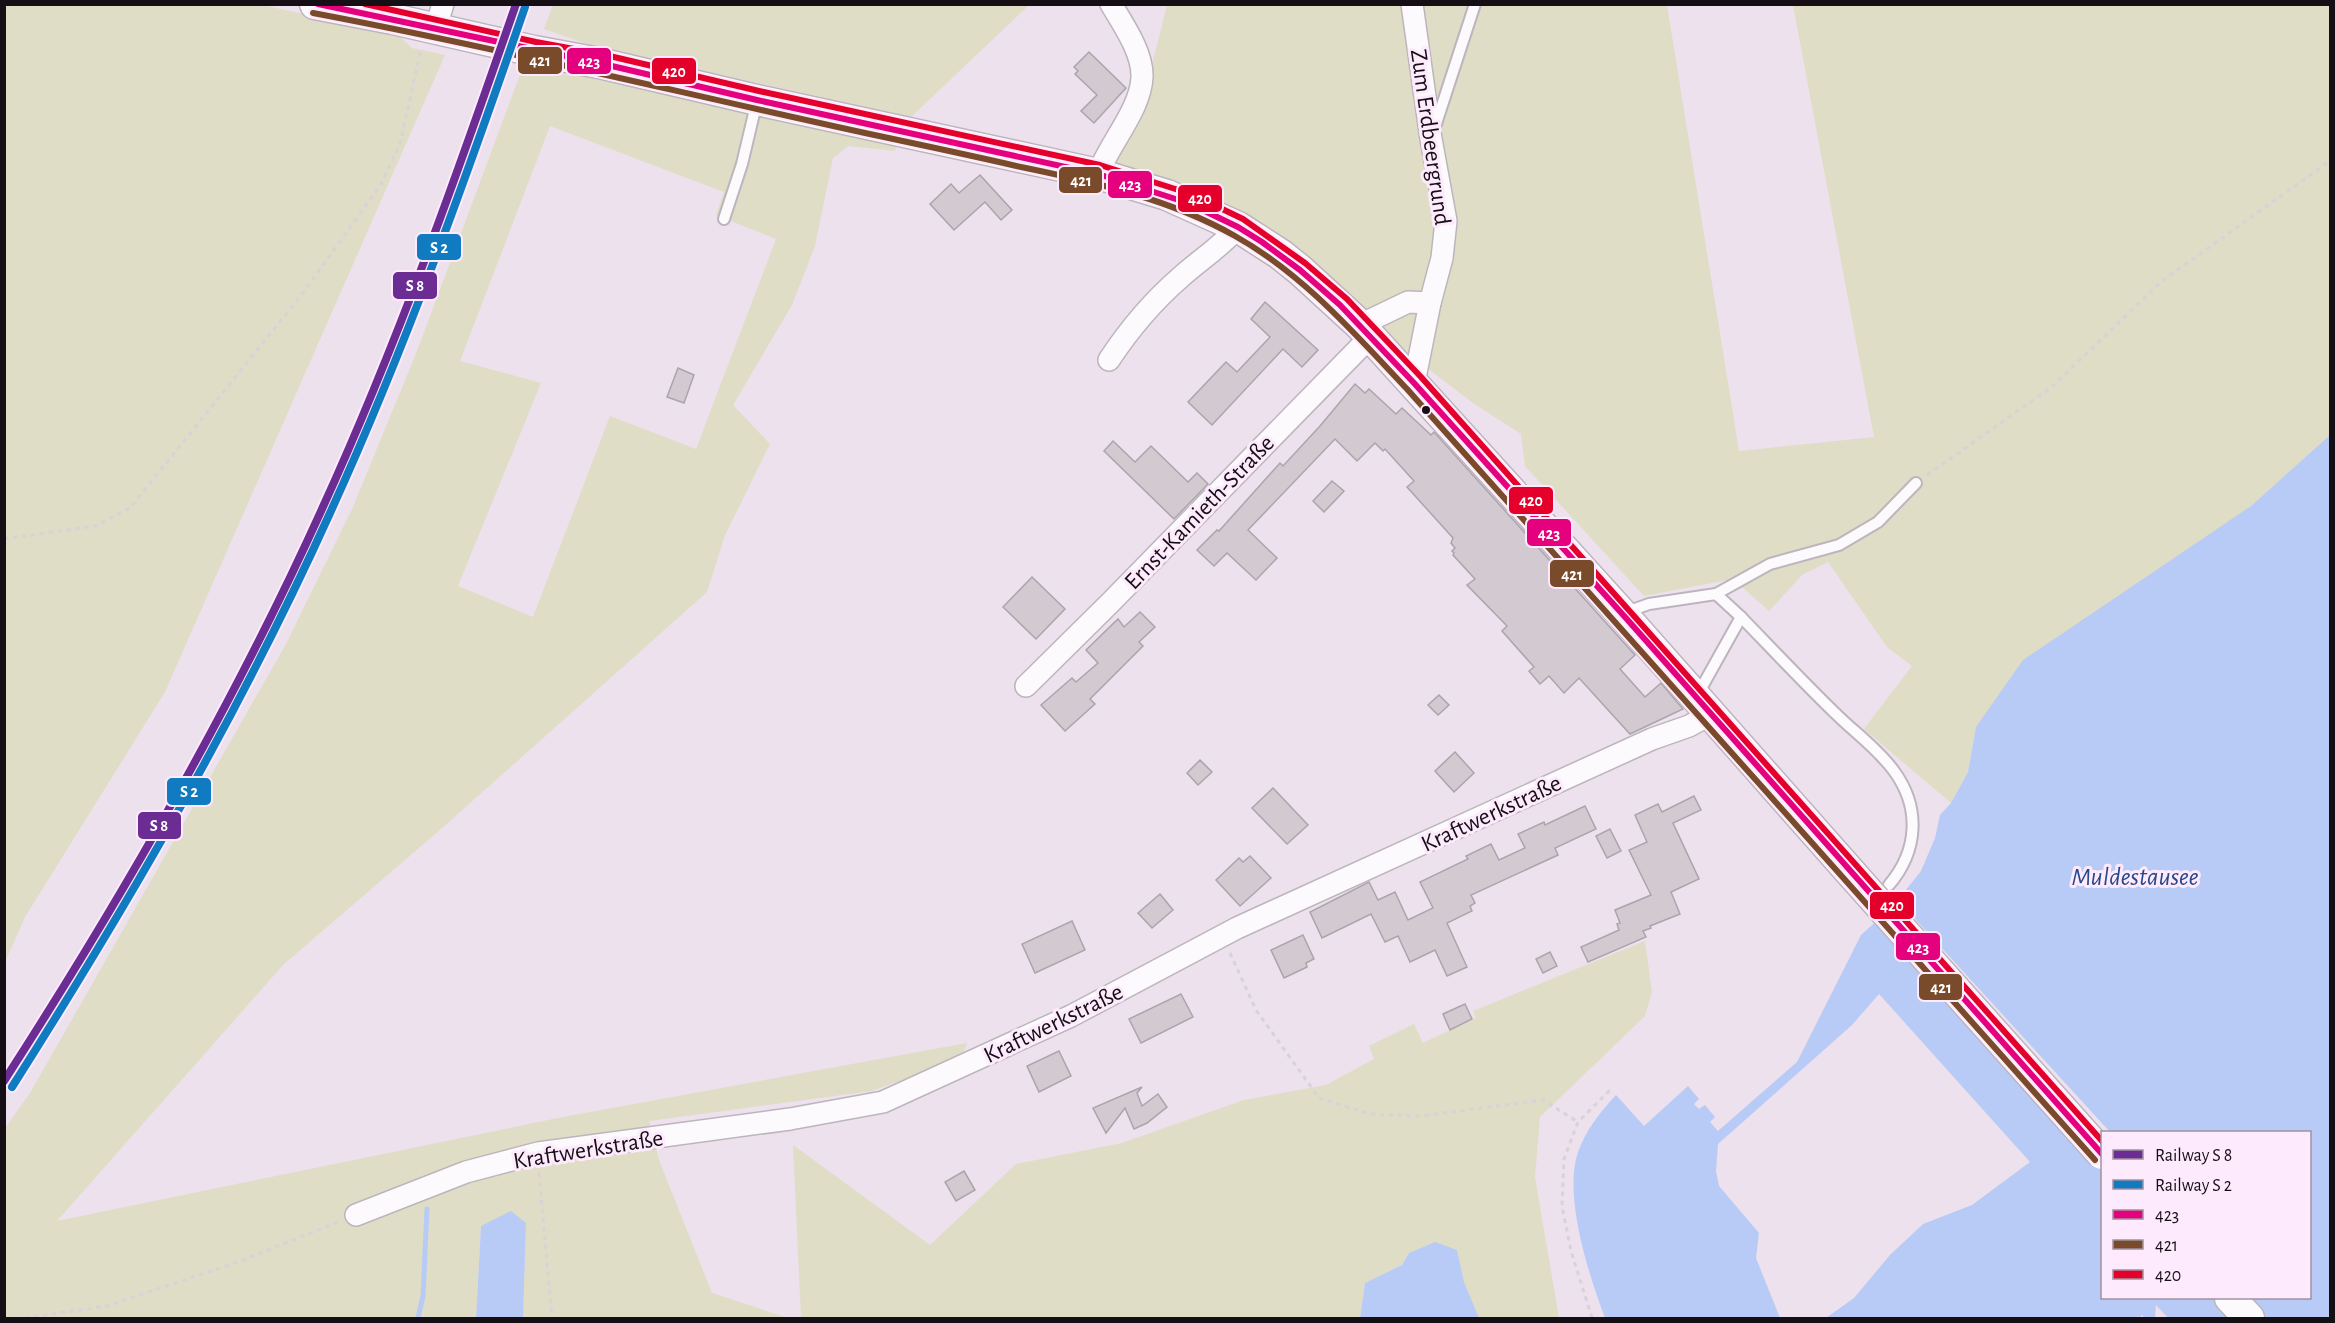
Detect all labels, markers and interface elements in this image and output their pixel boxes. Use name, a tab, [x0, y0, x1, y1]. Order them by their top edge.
line badge: 421	[517, 46, 563, 75]
line badge: 423	[566, 47, 612, 75]
street label: Zum Erdbeergrund	[1406, 48, 1454, 227]
text: 421	[529, 53, 551, 69]
text: 423	[578, 54, 600, 70]
line badge: 420	[651, 57, 697, 85]
text: 420	[662, 64, 686, 80]
line badge: 421	[1058, 166, 1103, 194]
line badge: 423	[1107, 170, 1153, 199]
text: 421	[1070, 173, 1092, 189]
text: 423	[1119, 177, 1141, 193]
line badge: 420	[1177, 184, 1223, 213]
text: 420	[1188, 191, 1212, 207]
line badge: S 2	[416, 233, 462, 261]
text: S 2	[430, 240, 448, 256]
line badge: S 8	[392, 271, 438, 300]
text: S 8	[406, 278, 424, 294]
unlabelled marker	[1420, 404, 1432, 416]
street label: Ernst-Kamieth-Straße	[1120, 431, 1279, 594]
line badge: 420	[1508, 486, 1554, 515]
text: 420	[1519, 493, 1543, 509]
line badge: 423	[1526, 518, 1572, 547]
text: 423	[1538, 526, 1560, 542]
line badge: 421	[1549, 559, 1595, 588]
text: 421	[1561, 567, 1583, 583]
street label: Kraftwerkstraße	[1418, 771, 1565, 857]
line badge: S 2	[166, 777, 212, 806]
text: S 2	[180, 784, 198, 800]
line badge: S 8	[137, 811, 182, 840]
text: S 8	[150, 818, 168, 834]
water label: Muldestausee	[2071, 864, 2199, 890]
line badge: 420	[1869, 891, 1915, 920]
text: 420	[1880, 898, 1904, 914]
line badge: 423	[1895, 932, 1941, 961]
text: 423	[1907, 940, 1929, 956]
line badge: 421	[1918, 973, 1963, 1001]
street label: Kraftwerkstraße	[980, 980, 1127, 1068]
text: 421	[1930, 980, 1952, 996]
street label: Kraftwerkstraße	[511, 1126, 665, 1174]
legend	[2101, 1131, 2311, 1299]
text: Railway S 8	[2155, 1147, 2232, 1165]
text: Railway S 2	[2155, 1177, 2232, 1195]
text: 423	[2155, 1207, 2179, 1225]
text: 421	[2155, 1237, 2178, 1255]
text: 420	[2155, 1267, 2181, 1285]

